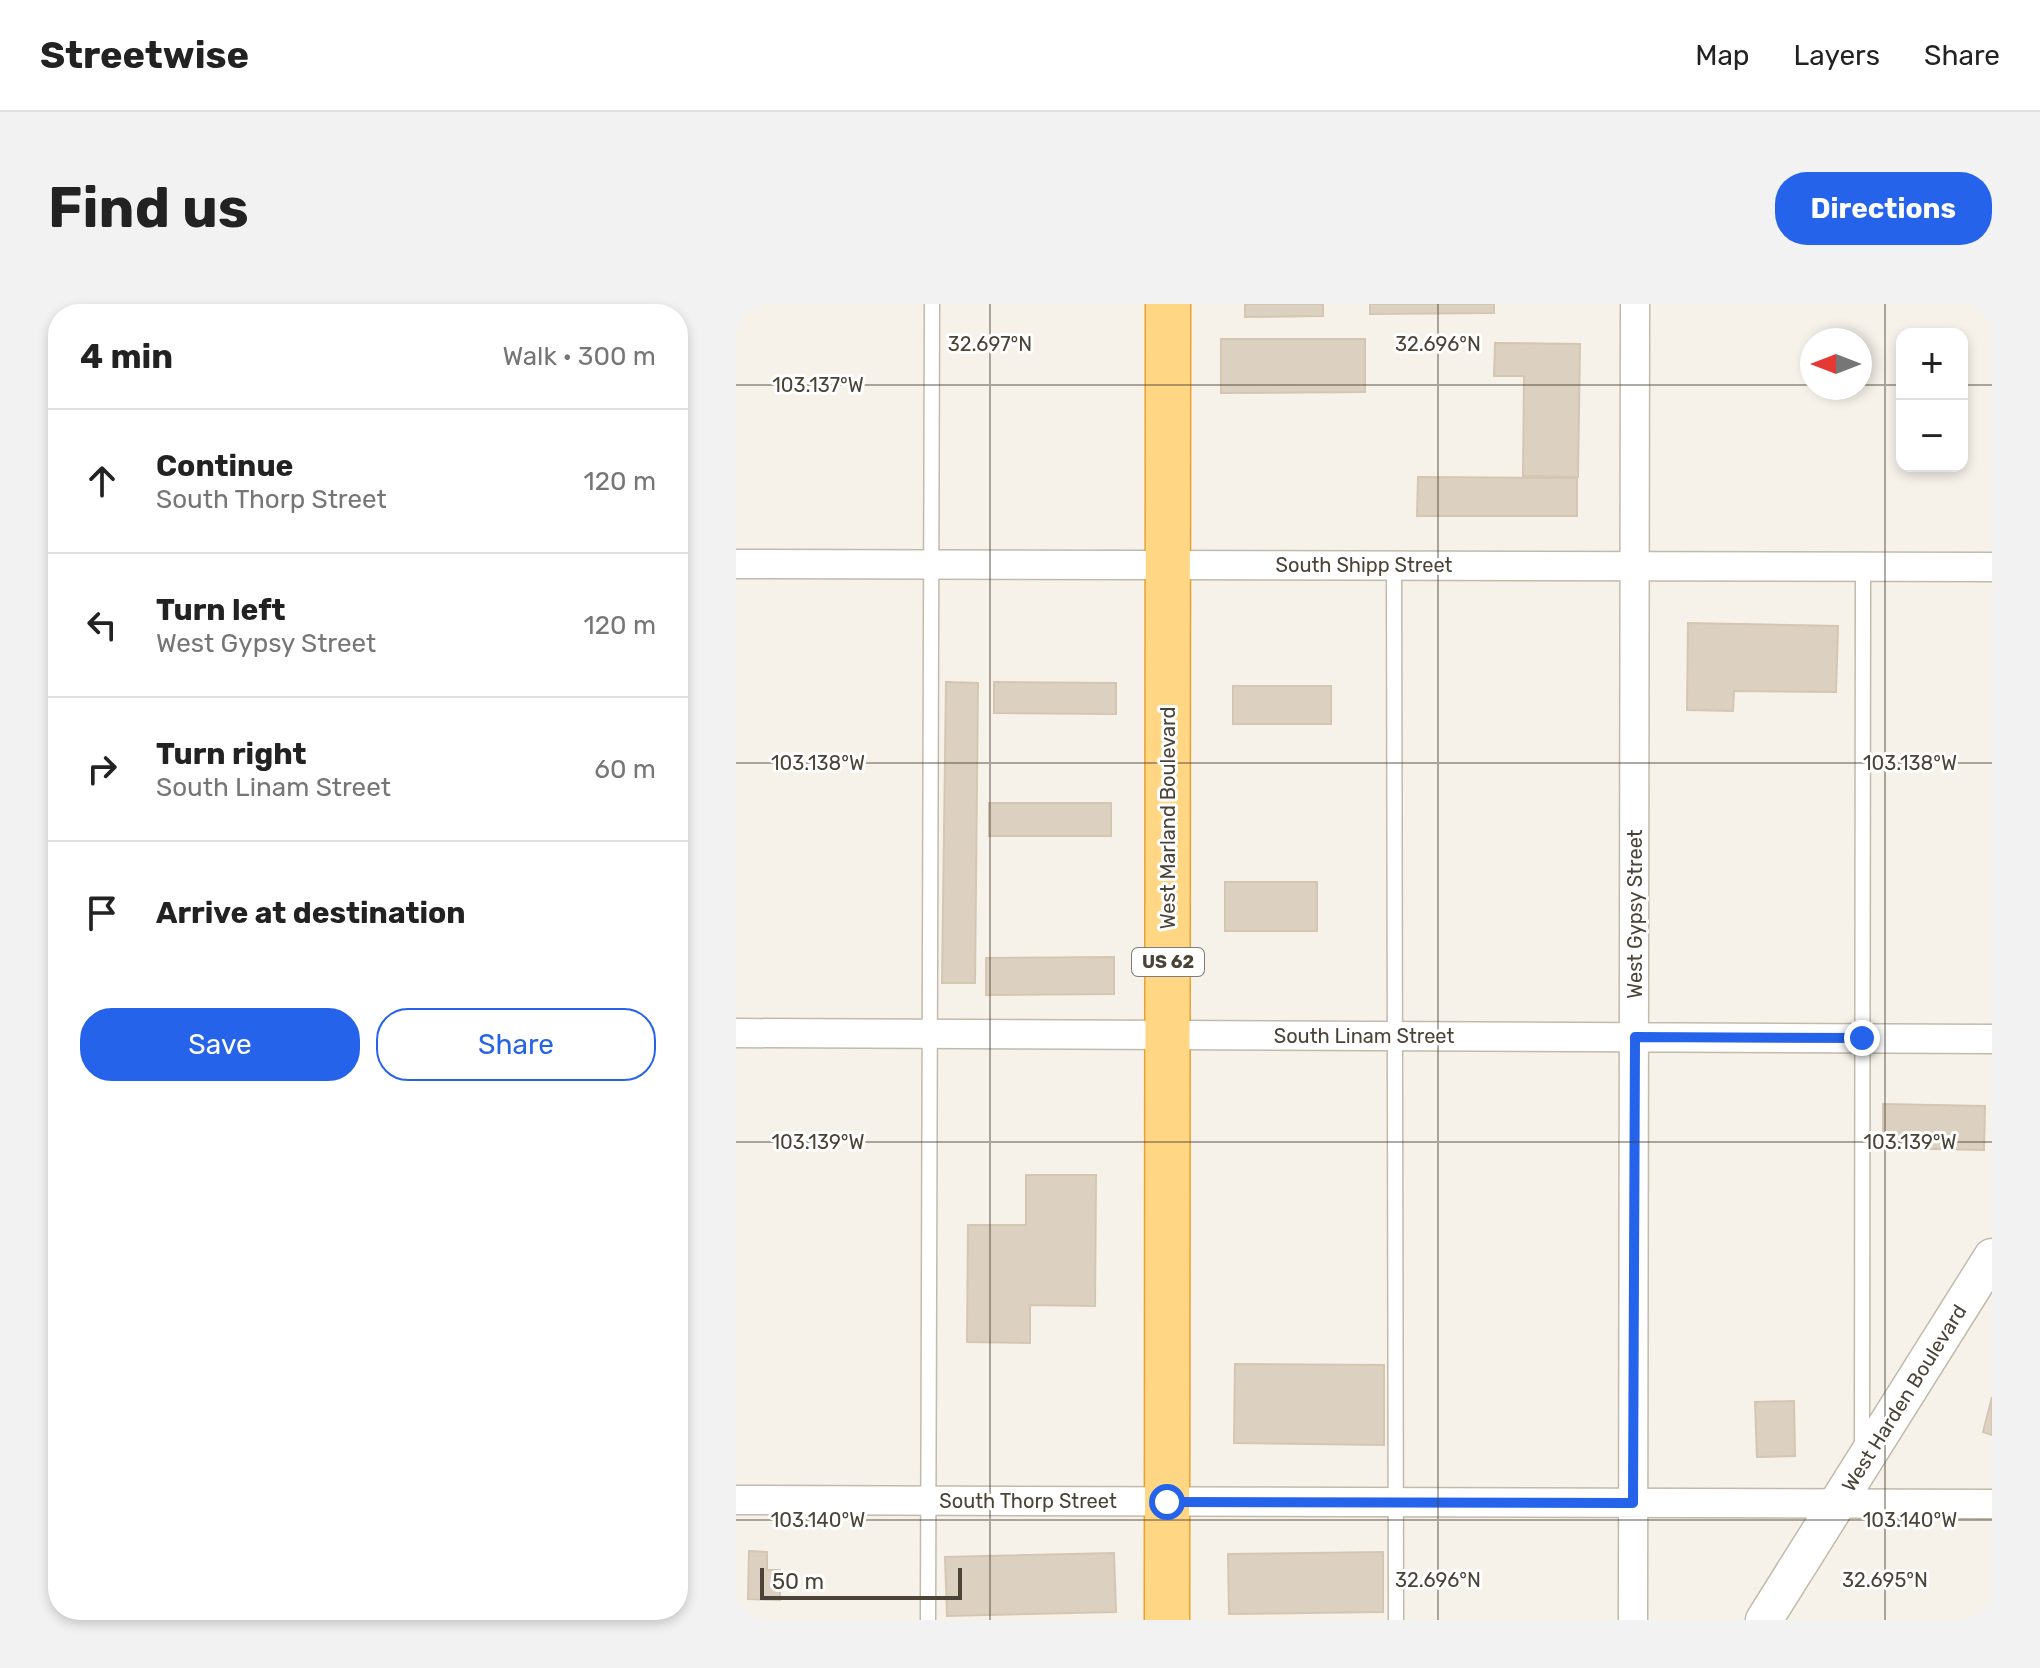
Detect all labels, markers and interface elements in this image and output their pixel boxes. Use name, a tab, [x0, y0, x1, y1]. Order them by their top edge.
text: Streetwise	[40, 32, 249, 78]
text: Map	[1695, 39, 1750, 72]
text: Layers	[1794, 39, 1880, 72]
text: Share	[1924, 39, 2000, 72]
button: Directions	[1775, 172, 1992, 245]
text: Find us	[48, 175, 249, 241]
north arrow	[1800, 328, 1872, 400]
map controls	[1896, 328, 1968, 472]
button: +	[1896, 328, 1968, 400]
text: 32.697°N	[948, 332, 1032, 356]
text: 32.696°N	[1395, 332, 1481, 356]
text: 4 min	[80, 336, 173, 377]
text: Walk · 300 m	[502, 341, 656, 372]
text: 103.137°W	[772, 373, 864, 397]
button: −	[1896, 400, 1968, 472]
text: Continue	[156, 448, 293, 484]
icon: ahead	[80, 459, 124, 503]
text: 120 m	[584, 466, 656, 497]
text: South Thorp Street	[156, 484, 387, 515]
street label: South Shipp Street	[1276, 553, 1453, 577]
text: Turn left	[156, 592, 286, 628]
icon: left	[80, 603, 124, 647]
text: 120 m	[584, 610, 656, 641]
text: West Gypsy Street	[156, 628, 376, 659]
street label: West Marland Boulevard	[1156, 707, 1180, 929]
text: Turn right	[156, 736, 307, 772]
icon: right	[80, 747, 124, 791]
text: 103.138°W	[771, 751, 865, 775]
text: 103.138°W	[1863, 751, 1957, 775]
text: 60 m	[594, 754, 656, 785]
text: South Linam Street	[156, 772, 391, 803]
street label: West Gypsy Street	[1623, 829, 1647, 999]
icon: arrive	[80, 891, 124, 935]
text: Arrive at destination	[156, 895, 466, 931]
road number: US 62	[1132, 948, 1204, 976]
button: Save	[80, 1008, 360, 1081]
button: Share	[376, 1008, 656, 1081]
route end	[1844, 1020, 1880, 1056]
street label: South Linam Street	[1274, 1024, 1454, 1048]
text: 103.139°W	[771, 1130, 865, 1154]
text: 103.139°W	[1863, 1130, 1957, 1154]
street label: West Harden Boulevard	[1837, 1300, 1971, 1496]
route start	[1149, 1484, 1185, 1520]
street label: South Thorp Street	[939, 1489, 1117, 1513]
text: 103.140°W	[771, 1508, 865, 1532]
text: 103.140°W	[1863, 1508, 1957, 1532]
scale bar	[760, 1564, 962, 1600]
text: 50 m	[772, 1568, 824, 1595]
text: 32.696°N	[1395, 1568, 1481, 1592]
text: 32.695°N	[1842, 1568, 1928, 1592]

